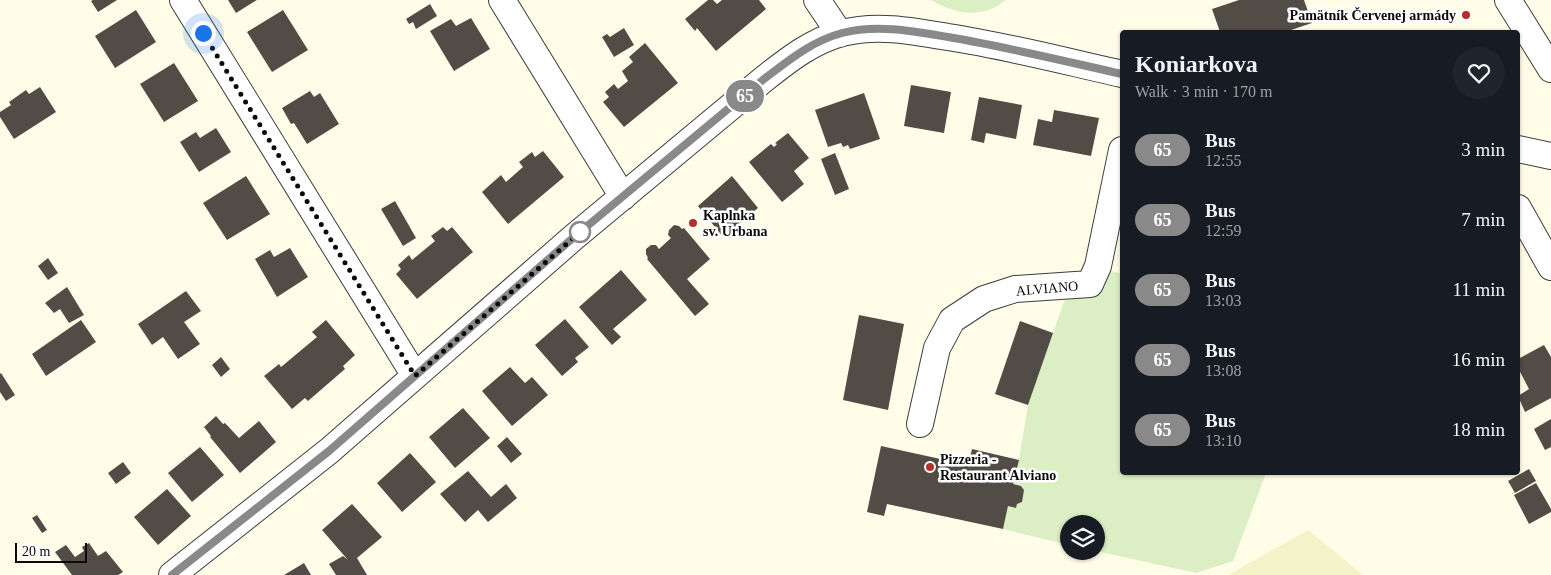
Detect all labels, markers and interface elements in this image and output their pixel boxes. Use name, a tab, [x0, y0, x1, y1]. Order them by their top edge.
place label: Pamätník Červenej armády	[1290, 7, 1456, 23]
marker: Pamätník Červenej armády	[1460, 9, 1472, 21]
your location	[191, 21, 216, 46]
button: heart	[1453, 47, 1505, 99]
text: Koniarkova	[1135, 51, 1258, 77]
line badge: 65	[722, 80, 768, 112]
text: Walk · 3 min · 170 m	[1135, 83, 1272, 100]
text: 65	[736, 86, 754, 106]
text: Bus	[1205, 130, 1236, 151]
text: 3 min	[1461, 139, 1505, 160]
text: 65	[1154, 140, 1172, 160]
text: 12:55	[1205, 152, 1241, 169]
text: Bus	[1205, 200, 1236, 221]
place label: Kaplnka sv. Urbana	[703, 208, 768, 239]
text: 7 min	[1461, 209, 1505, 230]
text: 65	[1154, 210, 1172, 230]
marker: Kaplnka sv. Urbana	[687, 217, 699, 229]
unlabelled marker	[569, 221, 591, 243]
text: 12:59	[1205, 222, 1241, 239]
text: Bus	[1205, 270, 1236, 291]
street label: ALVIANO	[1015, 278, 1079, 299]
text: 11 min	[1452, 279, 1505, 300]
text: 65	[1154, 280, 1172, 300]
text: 13:03	[1205, 292, 1241, 309]
text: Bus	[1205, 340, 1236, 361]
text: 16 min	[1452, 349, 1505, 370]
text: 65	[1154, 350, 1172, 370]
text: 13:08	[1205, 362, 1241, 379]
text: Bus	[1205, 410, 1236, 431]
text: 18 min	[1452, 419, 1505, 440]
text: 65	[1154, 420, 1172, 440]
text: 13:10	[1205, 432, 1241, 449]
place label: Pizzeria - Restaurant Alviano	[940, 452, 1056, 483]
marker: Pizzeria - Restaurant Alviano	[924, 461, 936, 473]
map controls	[1060, 515, 1105, 560]
button: layers	[1060, 515, 1105, 560]
scale bar	[15, 540, 88, 563]
text: 20 m	[22, 544, 50, 559]

